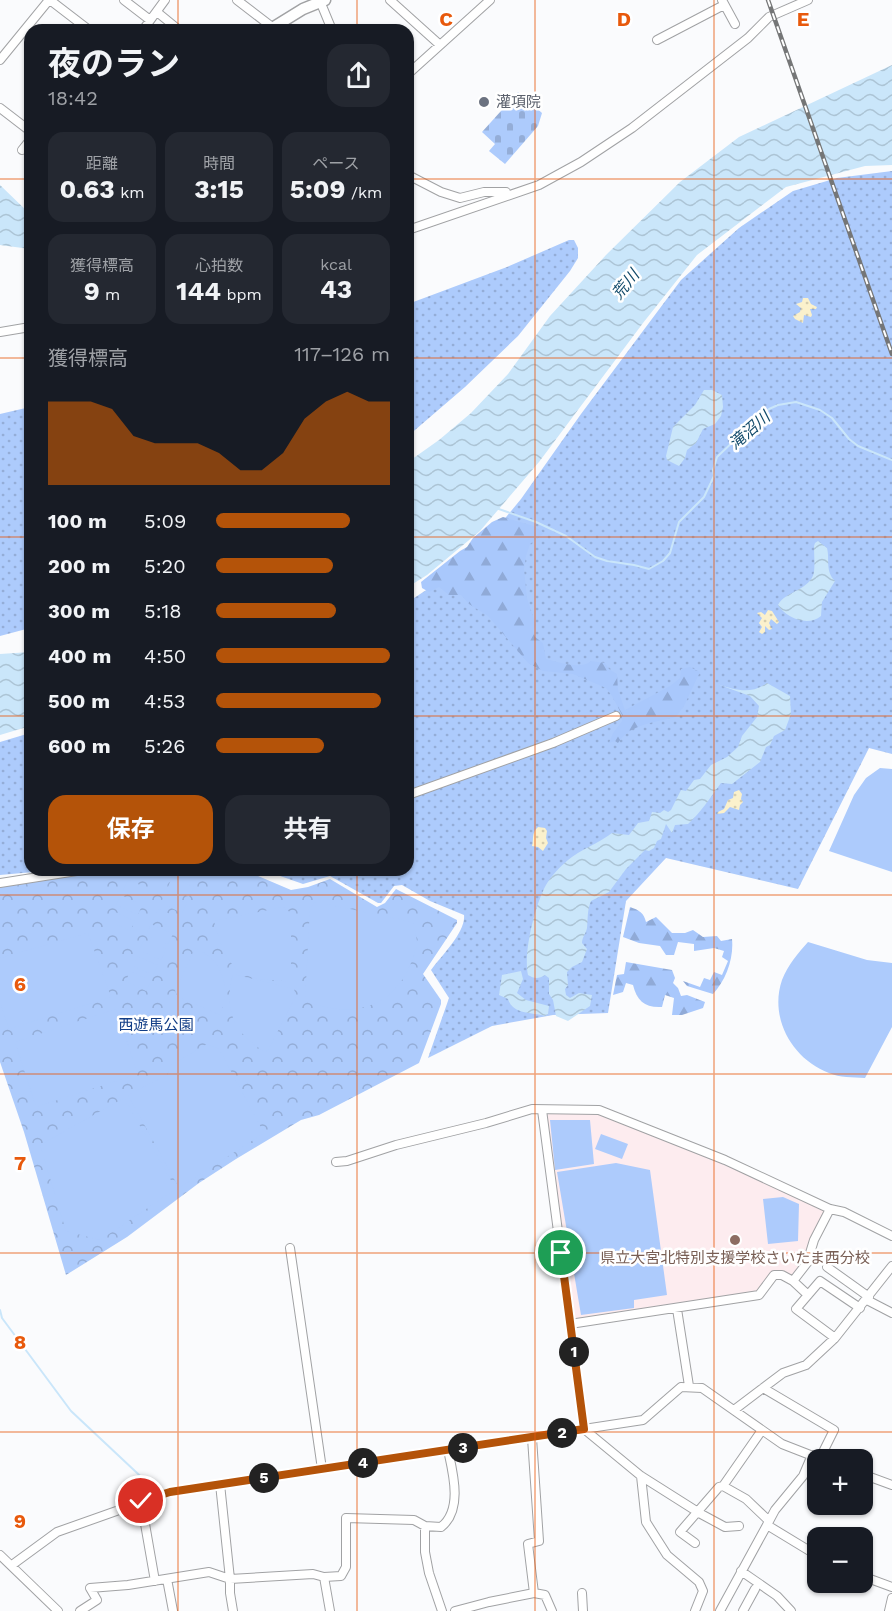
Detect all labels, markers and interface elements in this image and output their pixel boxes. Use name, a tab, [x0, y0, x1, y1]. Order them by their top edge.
text: C	[439, 7, 453, 31]
text: D	[617, 7, 631, 31]
text: E	[797, 7, 809, 31]
text: 夜のラン	[48, 44, 180, 83]
button: share	[327, 44, 390, 107]
text: 18:42	[48, 86, 98, 110]
place label: 灌項院	[496, 93, 541, 111]
marker: 灌項院	[477, 95, 491, 109]
text: 距離	[86, 154, 118, 173]
text: 時間	[203, 154, 235, 173]
text: ペース	[312, 154, 360, 173]
text: 0.63	[59, 174, 115, 204]
text: 3:15	[194, 174, 244, 204]
text: 5:09	[290, 174, 346, 204]
text: km	[115, 183, 145, 202]
text: /km	[346, 183, 382, 202]
text: kcal	[320, 255, 352, 274]
text: 獲得標高	[70, 256, 134, 275]
text: 心拍数	[195, 256, 243, 275]
water label: 荒川	[608, 264, 644, 303]
text: 43	[320, 274, 352, 304]
text: 9	[84, 276, 100, 306]
text: 144	[176, 276, 221, 306]
text: m	[100, 285, 120, 304]
text: bpm	[221, 285, 262, 304]
text: 117–126 m	[294, 342, 390, 366]
text: 獲得標高	[48, 346, 128, 370]
water label: 滝沼川	[725, 406, 775, 453]
text: 100 m	[48, 509, 107, 533]
text: 5:09	[144, 509, 186, 533]
text: 200 m	[48, 554, 110, 578]
text: 5:20	[144, 554, 186, 578]
text: 300 m	[48, 599, 110, 623]
text: 5:18	[144, 599, 182, 623]
text: 400 m	[48, 644, 111, 668]
text: 4:50	[144, 644, 186, 668]
text: 500 m	[48, 689, 110, 713]
text: 4:53	[144, 689, 185, 713]
text: 600 m	[48, 734, 111, 758]
text: 5:26	[144, 734, 185, 758]
button: 保存	[48, 795, 213, 864]
button: 共有	[225, 795, 390, 864]
text: 6	[14, 972, 26, 996]
park label: 西遊馬公園	[118, 1016, 194, 1034]
text: 7	[14, 1151, 26, 1175]
pin	[535, 1227, 586, 1278]
marker: 県立大宮北特別支援学校さいたま西分校	[728, 1233, 742, 1247]
icon: arrive	[544, 1236, 577, 1269]
place label: 県立大宮北特別支援学校さいたま西分校	[600, 1249, 870, 1267]
text: 8	[14, 1330, 26, 1354]
pin: 1	[559, 1337, 589, 1367]
text: 1	[571, 1342, 577, 1361]
pin: 2	[547, 1418, 577, 1448]
text: 2	[557, 1423, 567, 1442]
pin: 3	[448, 1433, 478, 1463]
text: 3	[458, 1438, 468, 1457]
pin: 4	[348, 1448, 378, 1478]
map controls	[807, 1449, 873, 1593]
button: +	[807, 1449, 873, 1515]
text: 4	[358, 1453, 368, 1472]
pin: 5	[249, 1463, 279, 1493]
text: 5	[259, 1468, 269, 1487]
pin	[115, 1475, 166, 1526]
icon: check	[124, 1484, 157, 1517]
text: 9	[14, 1509, 26, 1533]
button: −	[807, 1527, 873, 1593]

